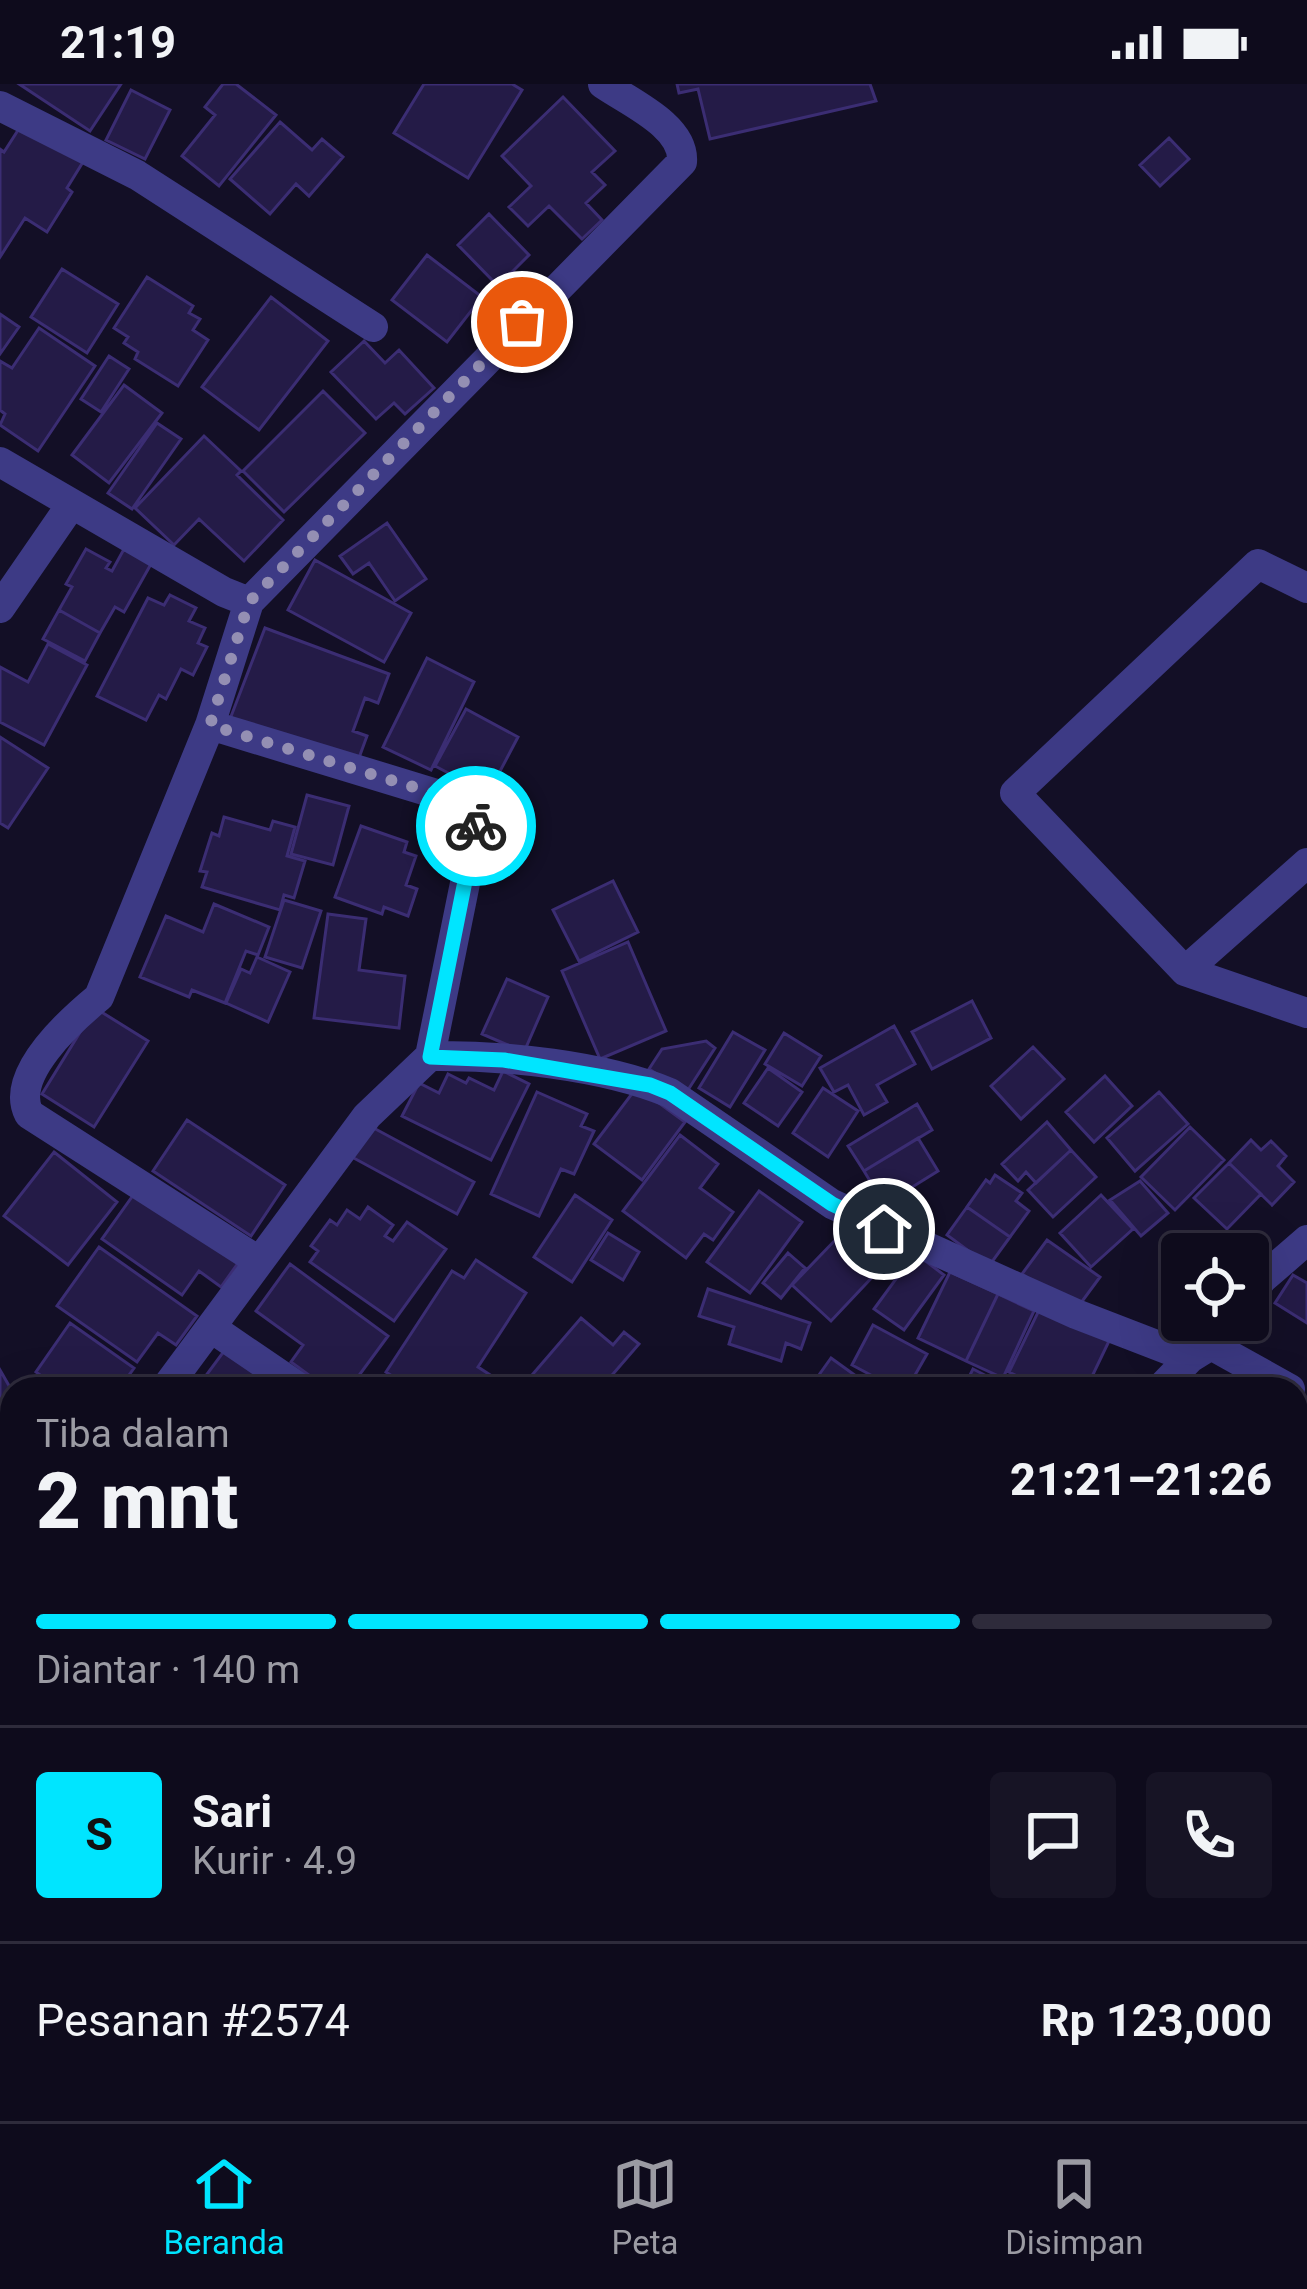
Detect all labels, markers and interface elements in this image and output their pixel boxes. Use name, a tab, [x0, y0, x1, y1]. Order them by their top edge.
text: 21:19	[60, 16, 176, 69]
pin	[471, 271, 573, 373]
icon: bag	[489, 289, 555, 355]
courier	[416, 766, 536, 886]
icon: bike	[443, 793, 509, 859]
pin	[833, 1178, 935, 1280]
icon: home	[851, 1196, 917, 1262]
map controls	[1161, 1233, 1269, 1341]
button: locate	[1161, 1233, 1269, 1341]
text: Tiba dalam	[36, 1411, 230, 1457]
text: 21:21–21:26	[1010, 1453, 1272, 1506]
text: 2 mnt	[36, 1456, 238, 1547]
text: Diantar · 140 m	[36, 1647, 300, 1693]
button: chat	[990, 1772, 1116, 1898]
button: phone	[1146, 1772, 1272, 1898]
text: Sari	[192, 1785, 272, 1838]
text: S	[85, 1808, 113, 1861]
text: Kurir · 4.9	[192, 1838, 357, 1884]
text: Pesanan #2574	[36, 1994, 350, 2047]
text: Rp 123,000	[1041, 1994, 1272, 2047]
tab: Beranda	[163, 2151, 285, 2262]
tab: Peta	[612, 2151, 678, 2262]
tab: Disimpan	[1005, 2151, 1144, 2262]

